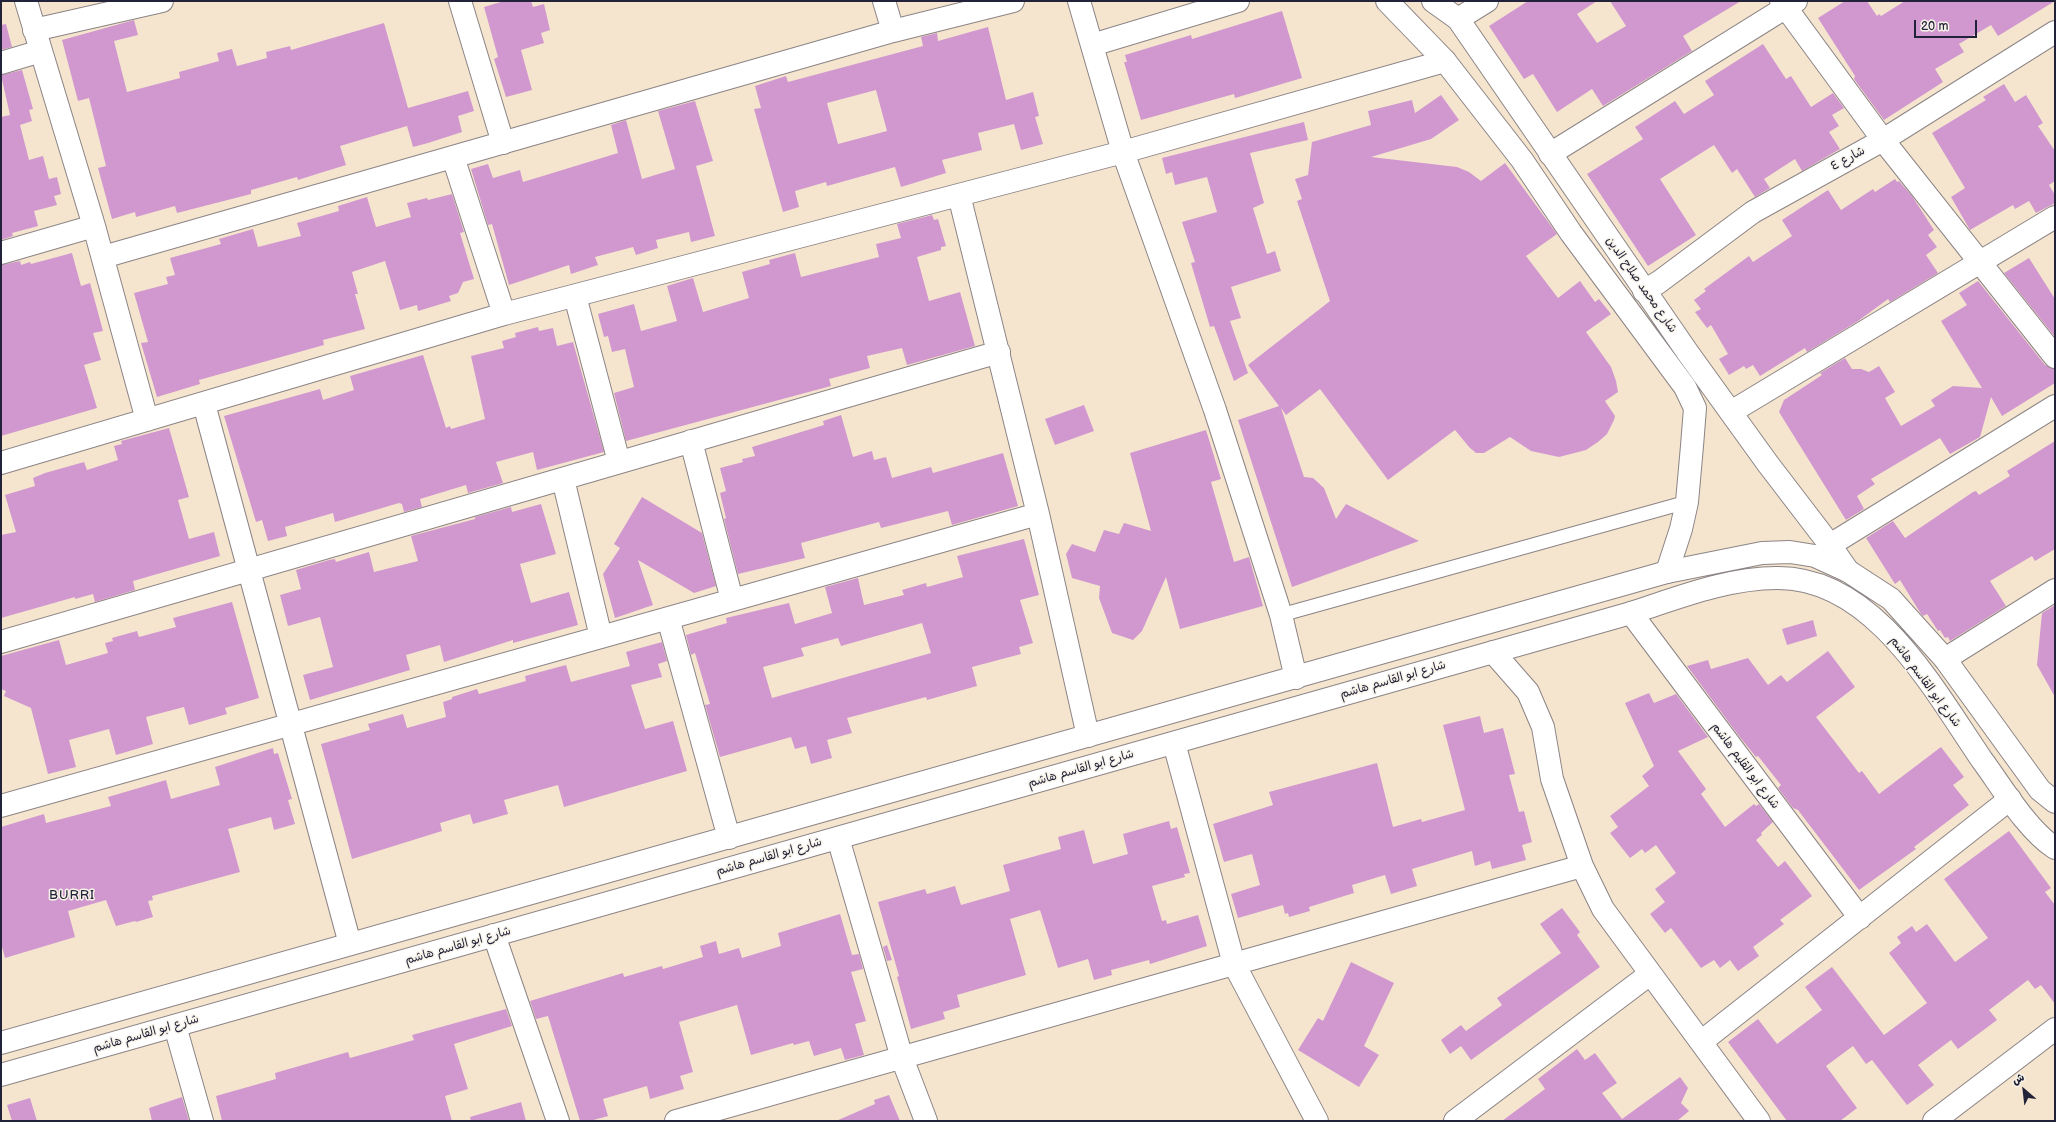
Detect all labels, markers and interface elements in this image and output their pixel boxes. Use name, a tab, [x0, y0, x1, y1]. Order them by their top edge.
scale bar	[1916, 12, 1979, 38]
text: 20 m	[1921, 19, 1948, 34]
street label: شارع ٤	[1828, 144, 1868, 174]
street label: شارع محمد صلاح الدين	[1602, 234, 1680, 336]
street label: شارع ابو القاسم هاشم	[1886, 634, 1964, 730]
street label: شارع ابو القاسم هاشم	[1338, 658, 1448, 702]
street label: شارع ابو القليم هاشم	[1708, 720, 1782, 812]
street label: شارع ابو القاسم هاشم	[1026, 747, 1136, 791]
street label: شارع ابو القاسم هاشم	[714, 835, 824, 879]
district label: BURRI	[49, 888, 95, 904]
street label: شارع ابو القاسم هاشم	[403, 924, 513, 968]
street label: شارع ابو القاسم هاشم	[91, 1012, 201, 1056]
north arrow	[2004, 1070, 2044, 1110]
text: ش	[2010, 1070, 2027, 1088]

